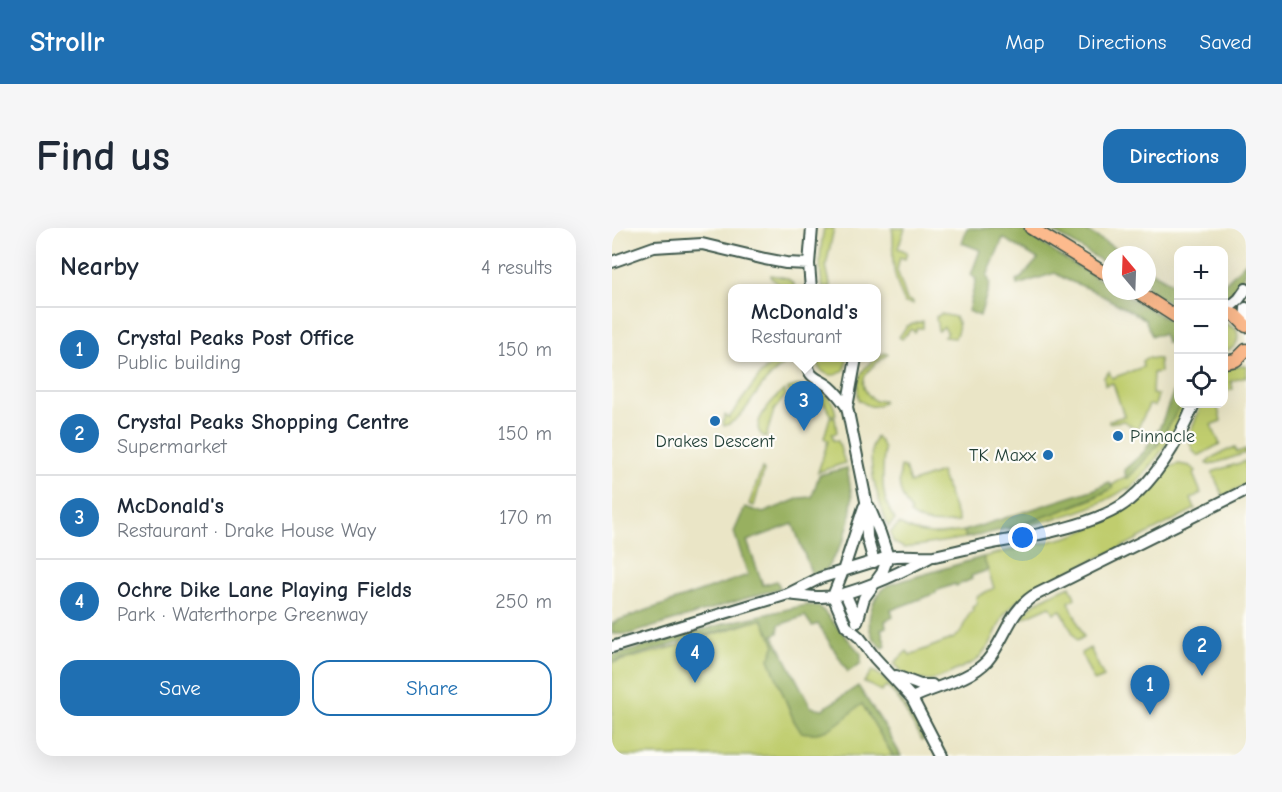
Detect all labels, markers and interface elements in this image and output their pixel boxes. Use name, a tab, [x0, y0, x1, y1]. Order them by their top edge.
text: Strollr	[30, 26, 104, 58]
text: Map	[1005, 30, 1045, 54]
text: Directions	[1078, 30, 1167, 54]
text: Saved	[1200, 30, 1252, 54]
button: Directions	[1103, 129, 1246, 183]
text: Find us	[36, 132, 170, 181]
north arrow	[1102, 246, 1156, 300]
map controls	[1174, 246, 1228, 408]
button: +	[1174, 246, 1228, 300]
text: Nearby	[60, 252, 139, 282]
text: 4 results	[481, 256, 552, 279]
popup	[728, 284, 881, 362]
text: McDonald's	[751, 299, 858, 325]
button: −	[1174, 300, 1228, 354]
text: Crystal Peaks Post Office	[117, 325, 354, 351]
text: Restaurant	[751, 325, 841, 348]
text: 1	[76, 338, 83, 361]
text: 150 m	[498, 338, 552, 361]
text: Public building	[117, 351, 241, 374]
button: locate	[1174, 354, 1228, 408]
pin: 3	[784, 382, 824, 431]
text: Crystal Peaks Shopping Centre	[117, 409, 409, 435]
marker: Drakes Descent	[708, 414, 722, 428]
text: 2	[75, 422, 84, 445]
text: 150 m	[498, 422, 552, 445]
place label: Pinnacle	[1130, 426, 1195, 447]
marker: Pinnacle	[1111, 429, 1125, 443]
place label: Drakes Descent	[656, 431, 775, 452]
text: Supermarket	[117, 435, 227, 458]
place label: TK Maxx	[969, 445, 1036, 466]
marker: TK Maxx	[1041, 448, 1055, 462]
text: McDonald's	[117, 493, 224, 519]
text: 3	[75, 506, 84, 529]
text: 170 m	[499, 506, 552, 529]
text: Restaurant · Drake House Way	[117, 519, 376, 542]
your location	[1008, 523, 1037, 552]
text: Ochre Dike Lane Playing Fields	[117, 577, 412, 603]
text: 4	[75, 590, 84, 613]
text: 250 m	[495, 590, 552, 613]
text: Park · Waterthorpe Greenway	[117, 603, 368, 626]
pin: 2	[1182, 626, 1222, 676]
pin: 4	[676, 634, 715, 683]
button: Save	[60, 660, 300, 716]
button: Share	[312, 660, 552, 716]
pin: 1	[1130, 666, 1170, 715]

